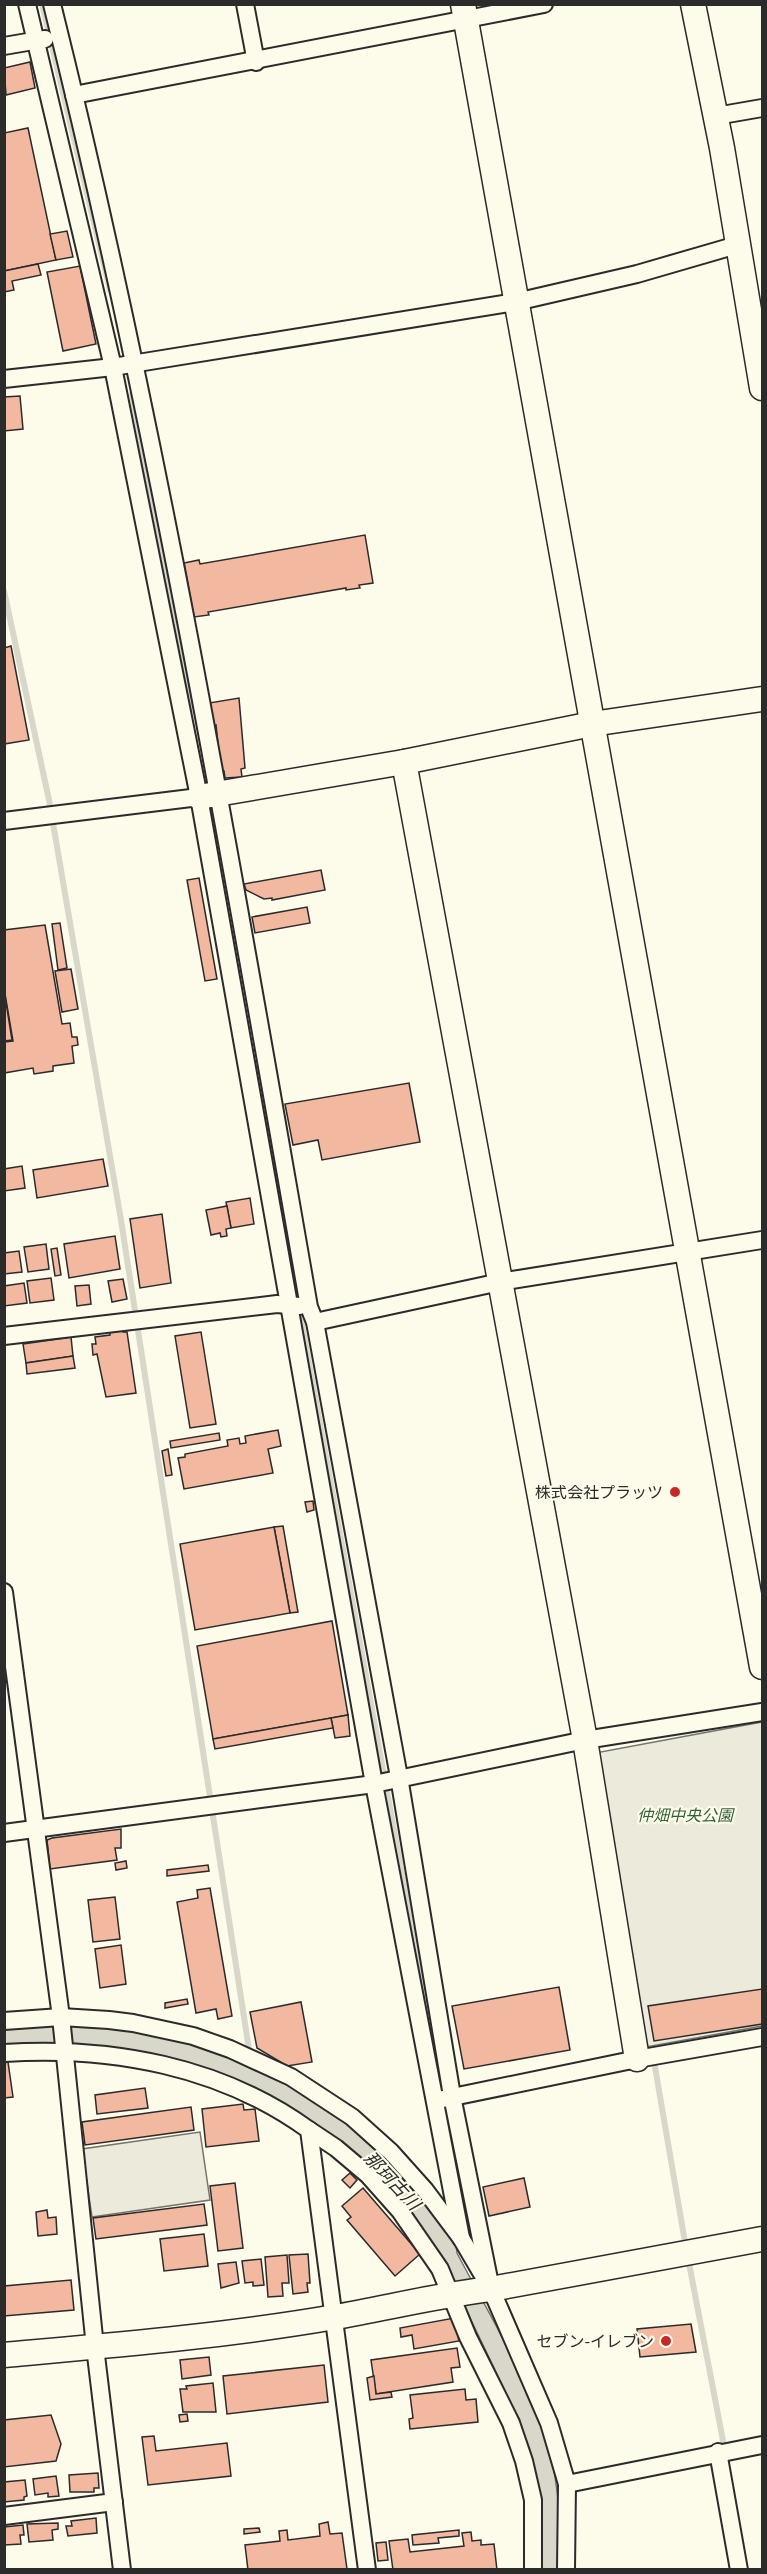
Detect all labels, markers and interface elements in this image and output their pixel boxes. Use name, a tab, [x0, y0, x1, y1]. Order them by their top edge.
place label: 株式会社プラッツ	[535, 1479, 663, 1503]
marker: 株式会社プラッツ	[668, 1485, 682, 1499]
park label: 仲畑中央公園	[637, 1802, 735, 1826]
water label: 那珂古川	[359, 2144, 429, 2216]
place label: セブン-イレブン	[536, 2328, 654, 2352]
marker: セブン-イレブン	[659, 2334, 673, 2348]

